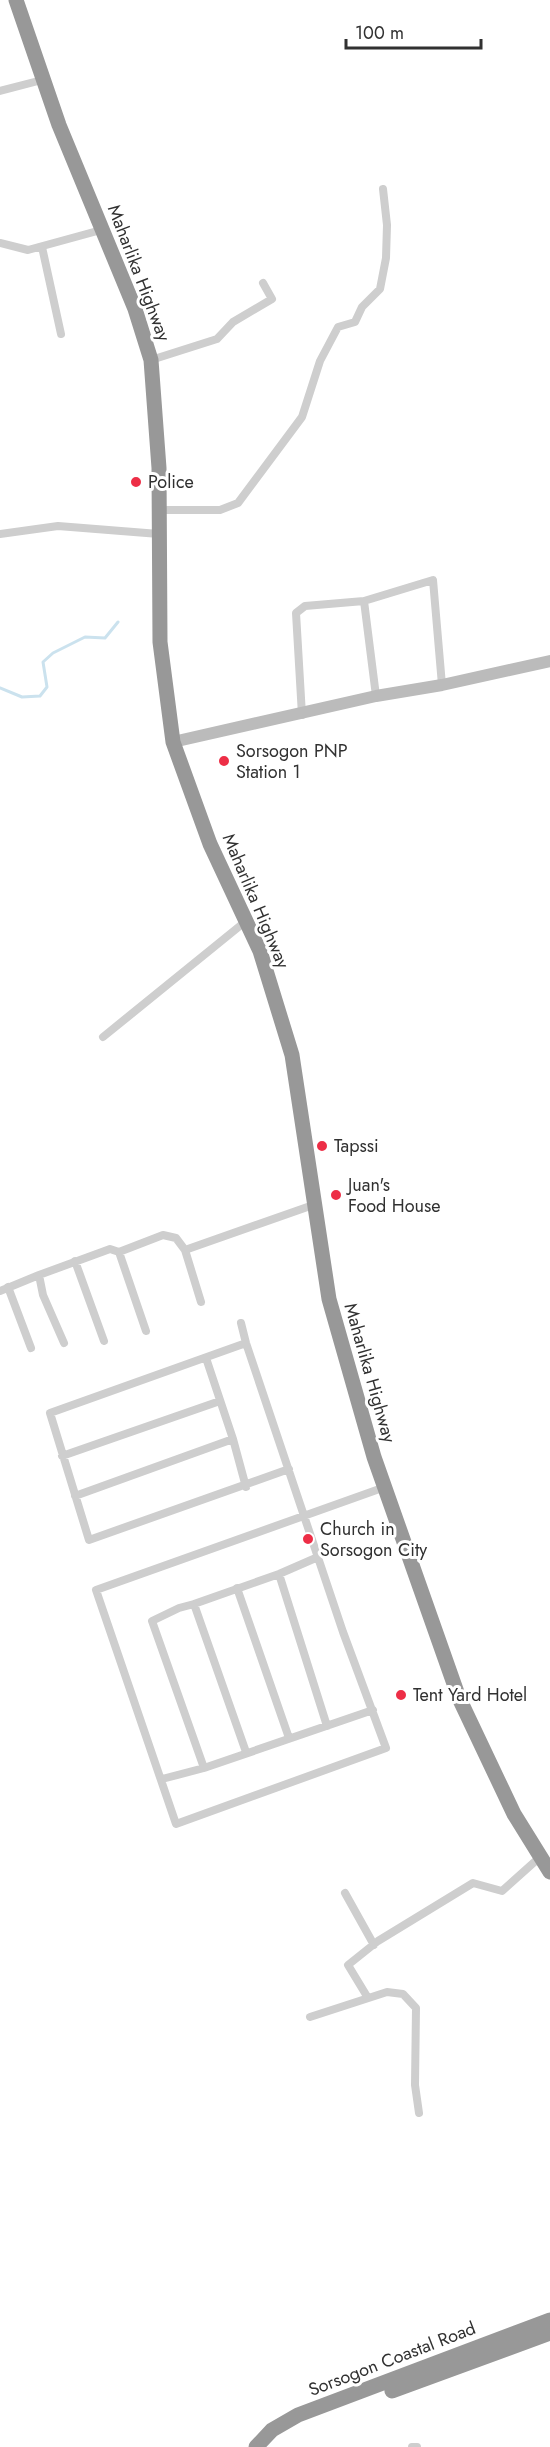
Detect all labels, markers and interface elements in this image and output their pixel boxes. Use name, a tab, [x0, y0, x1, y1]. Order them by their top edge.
scale bar	[346, 12, 481, 50]
text: 100 m	[355, 20, 404, 46]
street label: Maharlika Highway	[101, 201, 177, 345]
place label: Police	[148, 469, 194, 495]
marker: Police	[129, 475, 143, 489]
place label: Sorsogon PNP Station 1	[236, 738, 348, 785]
marker: Sorsogon PNP Station 1	[217, 754, 231, 768]
street label: Maharlika Highway	[216, 830, 296, 973]
place label: Tapssi	[334, 1133, 379, 1159]
marker: Tapssi	[315, 1139, 329, 1153]
place label: Juan's Food House	[346, 1172, 440, 1219]
marker: Juan's Food House	[329, 1188, 343, 1202]
street label: Maharlika Highway	[338, 1300, 402, 1446]
place label: Church in Sorsogon City	[320, 1516, 427, 1563]
marker: Church in Sorsogon City	[301, 1532, 315, 1546]
place label: Tent Yard Hotel	[413, 1682, 527, 1708]
marker: Tent Yard Hotel	[394, 1688, 408, 1702]
street label: Sorsogon Coastal Road	[305, 2315, 479, 2403]

